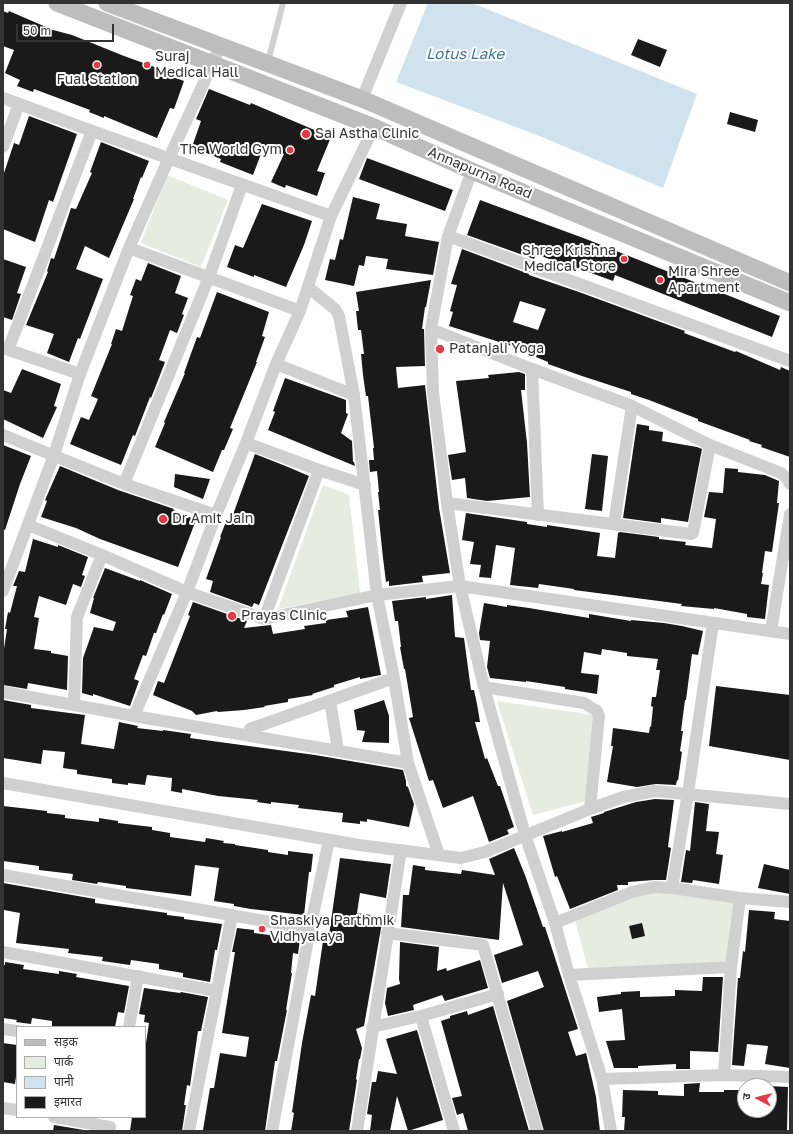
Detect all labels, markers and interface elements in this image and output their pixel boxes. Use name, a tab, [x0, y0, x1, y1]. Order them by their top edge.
scale bar	[18, 16, 116, 42]
text: 50 m	[23, 23, 51, 38]
water label: Lotus Lake	[426, 45, 504, 63]
place label: Suraj Medical Hall	[155, 49, 239, 82]
marker: Fual Station	[92, 60, 102, 70]
marker: Suraj Medical Hall	[142, 60, 152, 70]
place label: Fual Station	[56, 72, 138, 88]
place label: Sai Astha Clinic	[315, 126, 419, 142]
marker: Sai Astha Clinic	[300, 128, 312, 140]
place label: The World Gym	[180, 142, 282, 158]
street label: Annapurna Road	[425, 144, 535, 202]
marker: The World Gym	[285, 145, 295, 155]
place label: Shree Krishna Medical Store	[522, 243, 616, 276]
marker: Shree Krishna Medical Store	[619, 254, 629, 264]
place label: Mira Shree Apartment	[668, 264, 740, 296]
marker: Mira Shree Apartment	[655, 275, 665, 285]
place label: Patanjali Yoga	[449, 341, 544, 357]
marker: Patanjali Yoga	[434, 343, 446, 355]
place label: Dr Amit Jain	[172, 511, 253, 527]
marker: Dr Amit Jain	[157, 513, 169, 525]
place label: Prayas Clinic	[241, 608, 327, 624]
marker: Prayas Clinic	[226, 610, 238, 622]
place label: Shaskiya Parthmik Vidhyalaya	[270, 913, 394, 946]
marker: Shaskiya Parthmik Vidhyalaya	[257, 924, 267, 934]
legend	[16, 1026, 146, 1118]
text: सड़क	[54, 1034, 78, 1049]
text: पार्क	[54, 1054, 73, 1069]
text: पानी	[54, 1074, 74, 1089]
north arrow	[737, 1078, 777, 1118]
text: उ	[739, 1093, 752, 1101]
text: इमारत	[54, 1094, 82, 1109]

